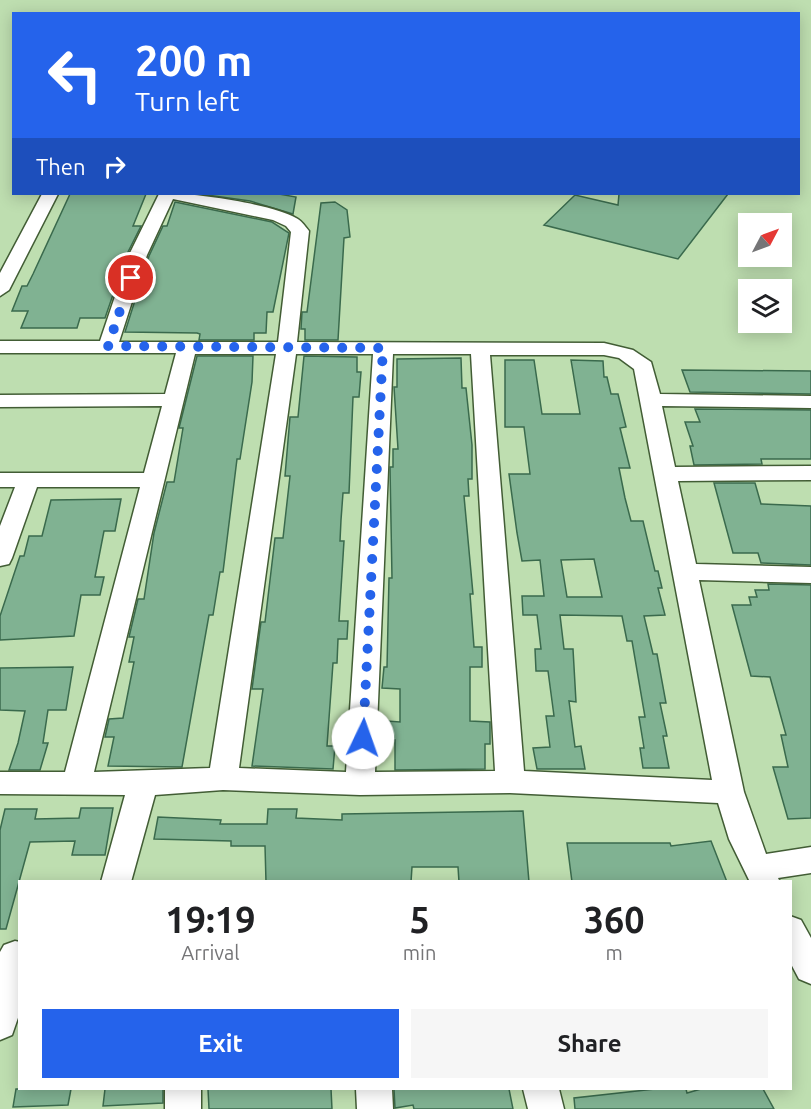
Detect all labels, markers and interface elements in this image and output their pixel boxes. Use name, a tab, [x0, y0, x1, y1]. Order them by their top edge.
icon: left	[36, 36, 114, 114]
text: 200 m	[135, 37, 252, 84]
text: Turn left	[135, 86, 239, 116]
icon: right	[98, 150, 131, 183]
text: Then	[36, 154, 86, 179]
north arrow	[738, 213, 792, 267]
map controls	[738, 213, 792, 333]
pin	[105, 252, 156, 303]
icon: arrive	[114, 261, 147, 294]
button: layers	[738, 279, 792, 333]
position arrow	[331, 706, 395, 770]
text: 19:19	[165, 899, 255, 940]
text: 5	[409, 899, 430, 940]
text: 360	[584, 899, 645, 940]
text: Arrival	[181, 941, 240, 964]
text: min	[403, 941, 436, 964]
text: m	[606, 941, 623, 964]
button: Exit	[42, 1009, 399, 1078]
button: Share	[411, 1009, 768, 1078]

